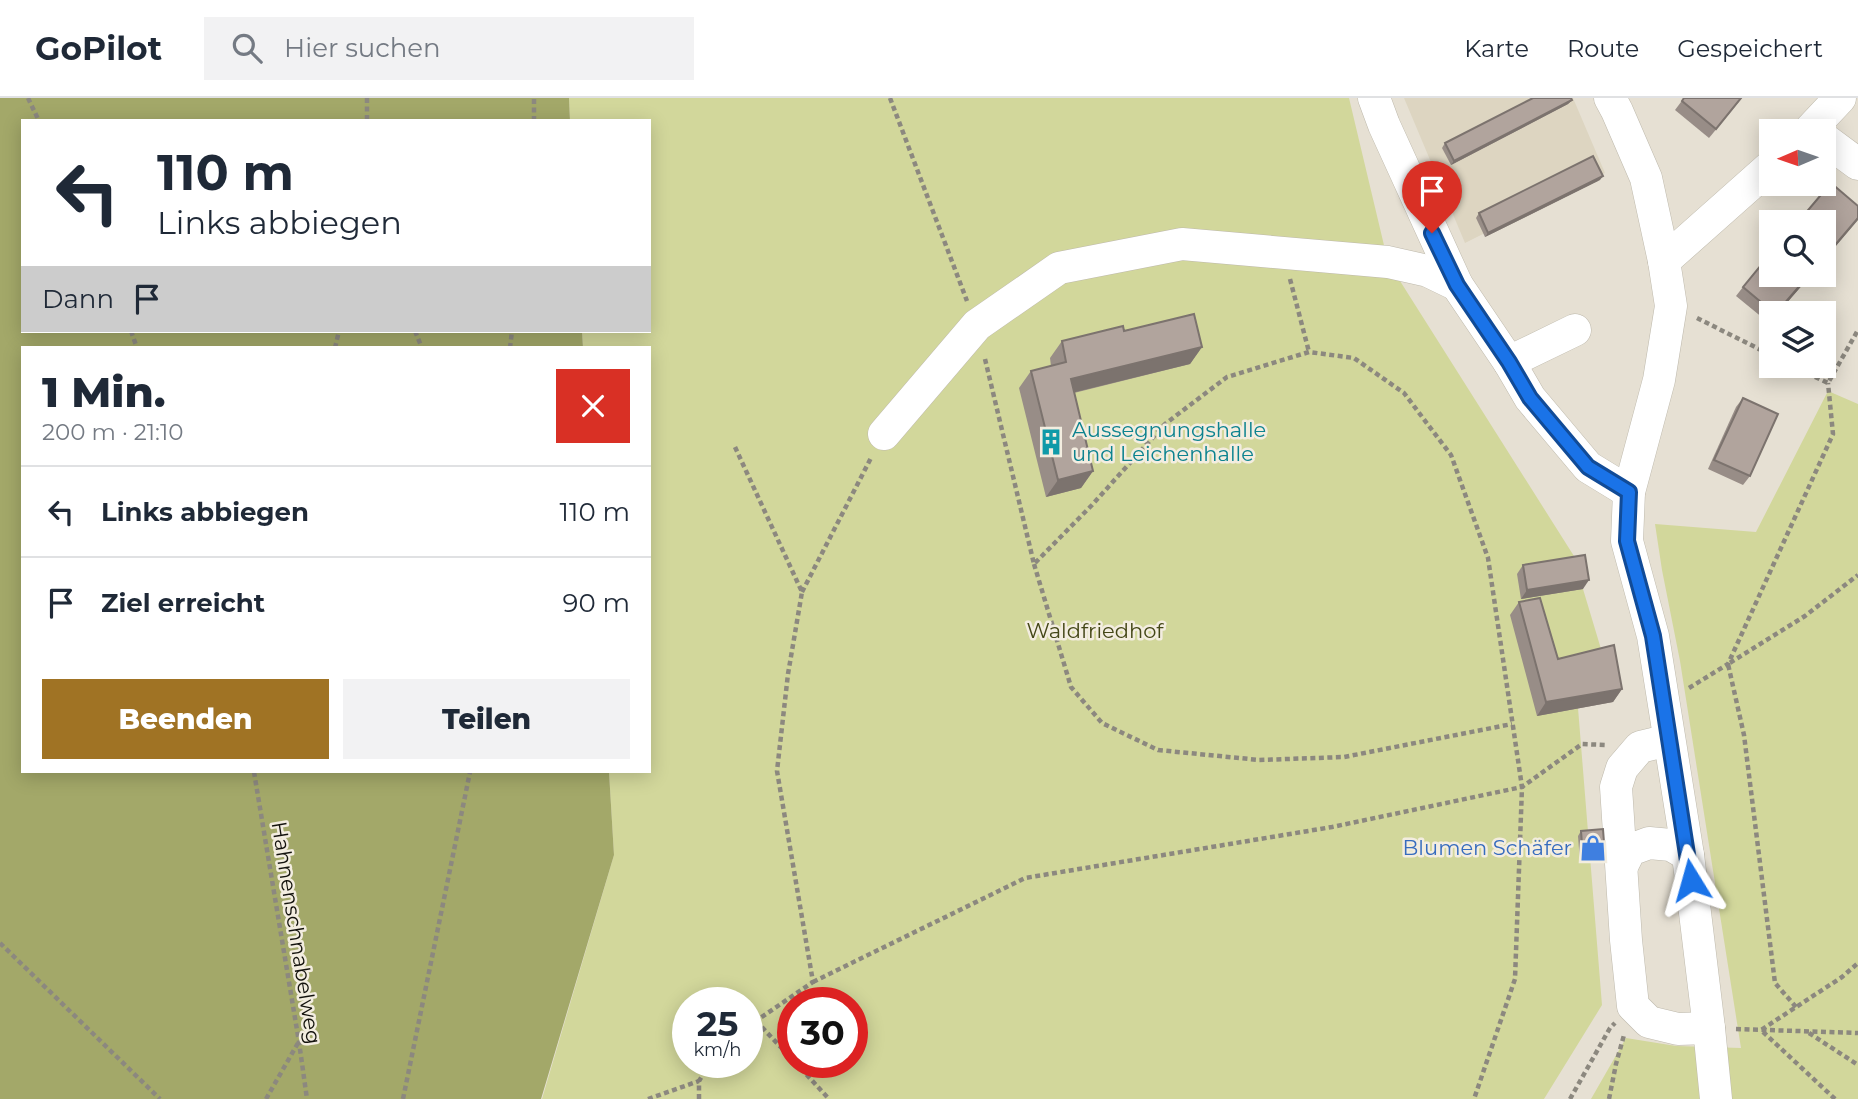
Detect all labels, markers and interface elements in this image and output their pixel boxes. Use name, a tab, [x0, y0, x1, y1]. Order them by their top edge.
search box	[204, 17, 694, 80]
text: GoPilot	[35, 28, 162, 68]
icon: search	[228, 29, 266, 67]
text: Hier suchen	[284, 32, 441, 64]
text: Karte	[1464, 34, 1529, 63]
text: Route	[1567, 34, 1639, 63]
text: Gespeichert	[1677, 34, 1823, 63]
north arrow	[1759, 119, 1836, 196]
map controls	[1759, 119, 1836, 378]
text: 110 m	[157, 143, 294, 202]
icon: left	[42, 147, 133, 238]
pin	[1402, 161, 1462, 233]
icon: arrive	[1413, 172, 1451, 210]
text: Links abbiegen	[157, 203, 402, 242]
button: search	[1759, 210, 1836, 287]
icon: arrive	[128, 280, 166, 318]
text: Dann	[42, 283, 114, 315]
button: layers	[1759, 301, 1836, 378]
text: 1 Min.	[42, 366, 166, 418]
button: close	[556, 369, 630, 443]
place label: Aussegnungshalle und Leichenhalle	[1072, 417, 1266, 466]
text: 200 m · 21:10	[42, 418, 184, 446]
building icon: Aussegnungshalle und Leichenhalle	[1036, 427, 1066, 457]
icon: left	[42, 493, 80, 531]
text: Links abbiegen	[101, 496, 309, 528]
text: 110 m	[560, 496, 630, 528]
icon: arrive	[42, 584, 80, 622]
text: Ziel erreicht	[101, 587, 265, 619]
text: 90 m	[563, 587, 630, 619]
park label: Waldfriedhof	[1027, 618, 1164, 643]
button: Beenden	[42, 679, 329, 759]
button: Teilen	[343, 679, 630, 759]
street label: Hahnenschnabelweg	[267, 820, 326, 1046]
shop icon: Blumen Schäfer	[1578, 833, 1608, 863]
place label: Blumen Schäfer	[1403, 835, 1572, 860]
position arrow	[1654, 843, 1728, 917]
speed limit sign: 30	[777, 987, 868, 1078]
text: 25	[697, 1002, 738, 1045]
text: km/h	[693, 1039, 742, 1061]

